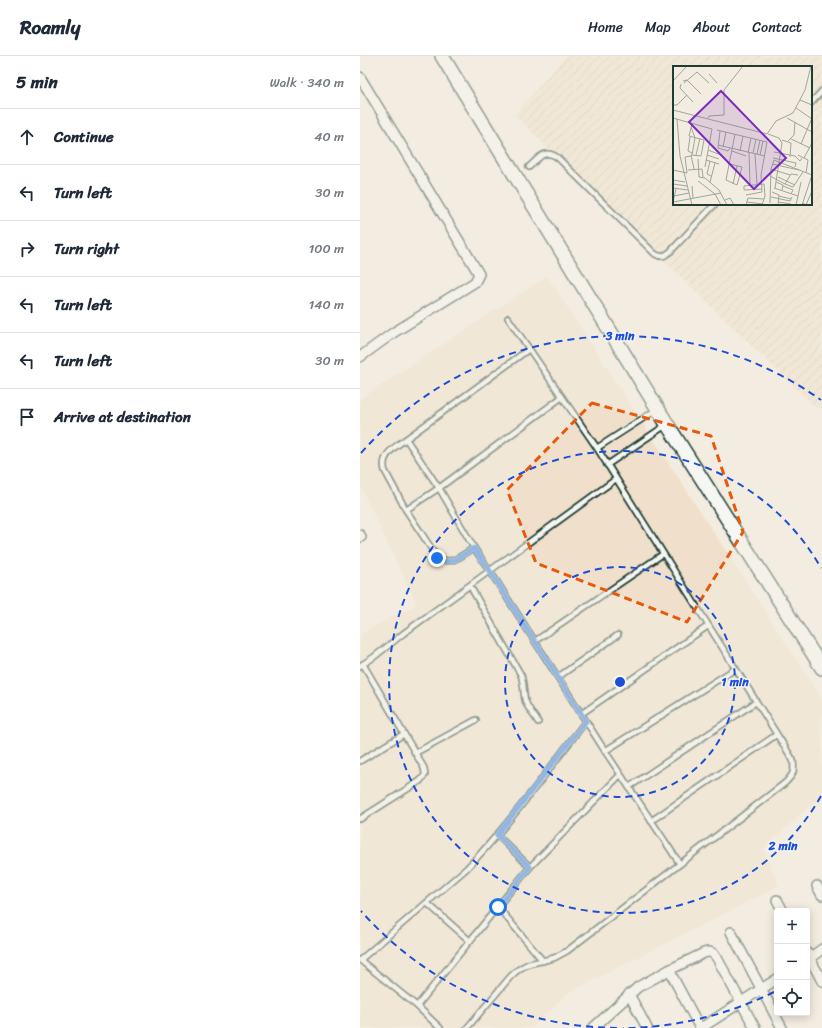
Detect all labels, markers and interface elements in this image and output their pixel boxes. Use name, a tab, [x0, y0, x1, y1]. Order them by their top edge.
text: Roamly	[20, 11, 80, 44]
text: Home	[588, 15, 623, 40]
text: Map	[645, 15, 671, 40]
text: About	[693, 15, 730, 40]
text: Contact	[752, 15, 802, 40]
inset map	[673, 66, 812, 205]
text: 5 min	[16, 67, 58, 97]
text: Walk · 340 m	[270, 71, 344, 94]
text: Continue	[54, 124, 114, 150]
text: 40 m	[314, 125, 344, 148]
icon: ahead	[16, 126, 38, 148]
text: Turn left	[54, 180, 112, 206]
text: 30 m	[315, 181, 344, 204]
icon: left	[16, 182, 38, 204]
text: Turn right	[54, 236, 119, 262]
text: 100 m	[309, 237, 344, 260]
icon: right	[16, 238, 38, 260]
text: Turn left	[54, 292, 112, 318]
text: 140 m	[309, 293, 344, 316]
icon: left	[16, 294, 38, 316]
text: 3 min	[605, 325, 635, 347]
text: Turn left	[54, 348, 112, 374]
text: 30 m	[315, 349, 344, 372]
icon: left	[16, 350, 38, 372]
text: Arrive at destination	[54, 404, 191, 430]
icon: arrive	[16, 406, 38, 428]
route end	[428, 549, 446, 567]
text: 1 min	[721, 671, 749, 693]
centre of rings	[613, 675, 627, 689]
text: 2 min	[767, 835, 798, 857]
route start	[489, 898, 507, 916]
map controls	[774, 908, 810, 1016]
button: +	[774, 908, 810, 944]
button: −	[774, 944, 810, 980]
button: locate	[774, 980, 810, 1016]

